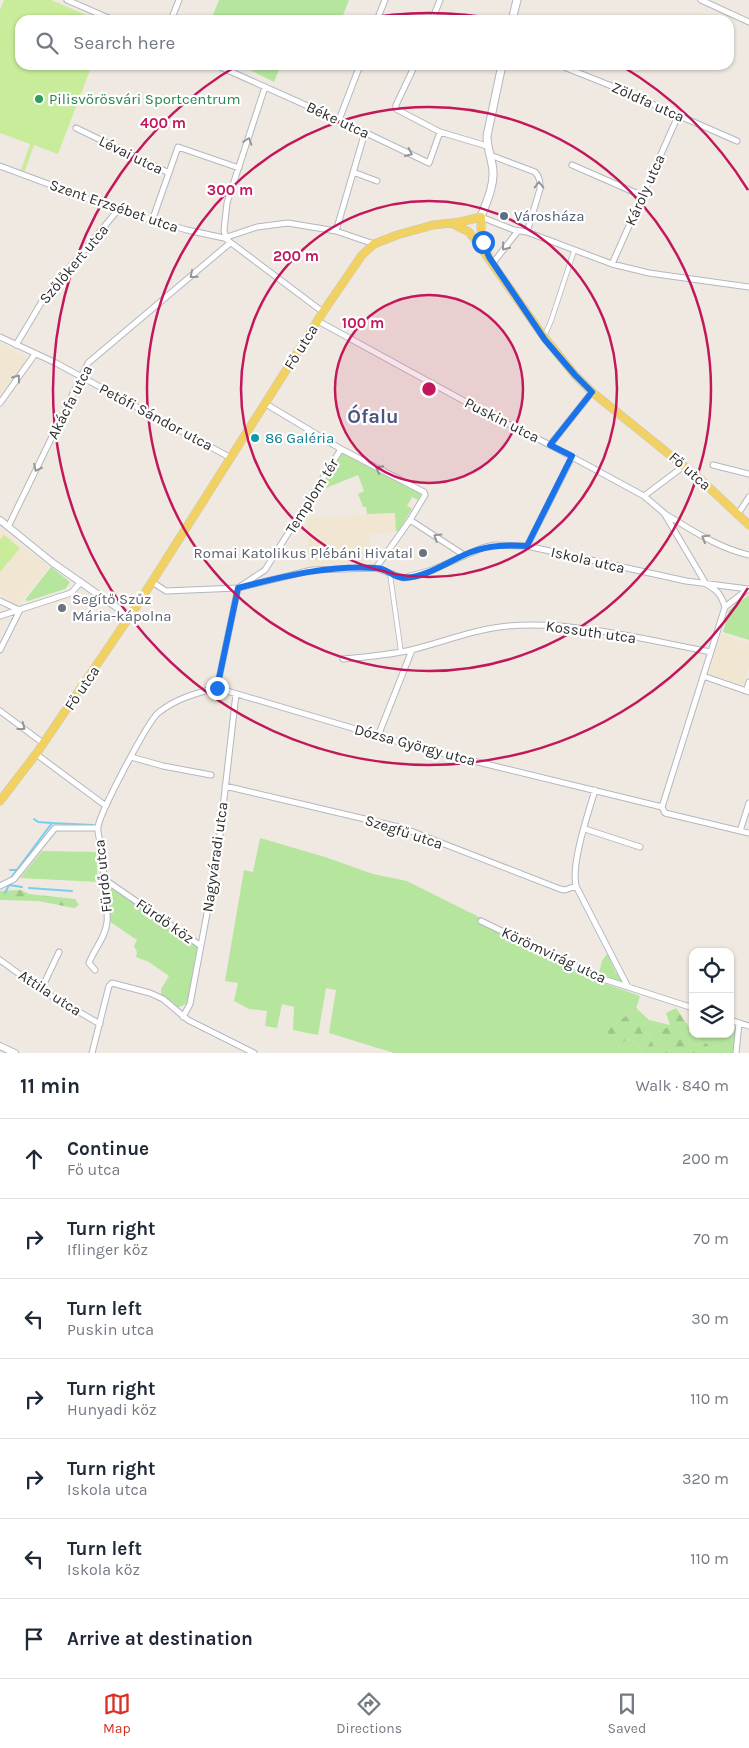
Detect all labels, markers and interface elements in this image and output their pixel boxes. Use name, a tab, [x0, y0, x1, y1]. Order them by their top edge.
search box	[15, 15, 734, 70]
icon: search	[33, 29, 61, 57]
text: Search here	[73, 32, 175, 54]
street label: Zöldfa utca	[609, 78, 687, 126]
place label: Pilisvörösvári Sportcentrum	[49, 90, 241, 108]
marker: Pilisvörösvári Sportcentrum	[33, 93, 45, 105]
street label: Béke utca	[304, 98, 372, 142]
text: 400 m	[140, 114, 186, 132]
street label: Lévai utca	[96, 132, 166, 178]
one-way arrow	[242, 137, 252, 146]
one-way arrow	[403, 147, 412, 157]
street label: Károly utca	[621, 151, 669, 229]
street label: Szent Erzsébet utca	[47, 175, 181, 237]
text: 300 m	[207, 181, 253, 199]
one-way arrow	[534, 181, 544, 189]
place label: Városháza	[514, 207, 584, 225]
marker: Városháza	[498, 210, 510, 222]
street label: Szőlőkert utca	[36, 221, 112, 307]
route start	[472, 231, 495, 254]
one-way arrow	[503, 241, 511, 250]
text: 200 m	[273, 247, 319, 265]
one-way arrow	[190, 269, 199, 277]
text: 100 m	[342, 314, 384, 332]
street label: Fő utca	[280, 321, 322, 373]
street label: Akácfa utca	[44, 362, 96, 442]
one-way arrow	[11, 375, 20, 384]
street label: Petőfi Sándor utca	[96, 379, 216, 455]
centre of rings	[420, 380, 438, 398]
street label: Puskin utca	[462, 393, 542, 447]
district label: Ófalu	[347, 404, 399, 428]
place label: 86 Galéria	[265, 429, 334, 447]
marker: 86 Galéria	[249, 432, 261, 444]
street label: Fő utca	[665, 448, 715, 494]
street label: Templom tér	[282, 454, 343, 537]
one-way arrow	[33, 463, 43, 472]
one-way arrow	[376, 465, 385, 475]
one-way arrow	[434, 534, 443, 543]
one-way arrow	[701, 534, 710, 544]
street label: Iskola utca	[549, 543, 627, 577]
place label: Romai Katolikus Plébáni Hivatal	[194, 544, 413, 562]
marker: Romai Katolikus Plébáni Hivatal	[417, 547, 429, 559]
place label: Segítő Szűz Mária-kápolna	[72, 590, 172, 625]
marker: Segítő Szűz Mária-kápolna	[56, 602, 68, 614]
street label: Kossuth utca	[545, 617, 637, 647]
street label: Fő utca	[61, 662, 103, 714]
route end	[206, 677, 229, 700]
street label: Dózsa György utca	[352, 720, 478, 770]
one-way arrow	[16, 721, 26, 730]
street label: Nagyváradi utca	[198, 801, 232, 913]
street label: Szegfű utca	[363, 811, 445, 853]
street label: Fürdő utca	[90, 839, 116, 913]
street label: Fürdő köz	[133, 895, 197, 947]
street label: Körömvirág utca	[499, 923, 609, 987]
map controls	[689, 948, 734, 1038]
button: locate	[689, 948, 734, 993]
street label: Attila utca	[15, 966, 85, 1020]
button: layers	[689, 993, 734, 1038]
text: 11 min	[20, 1074, 80, 1098]
text: Walk · 840 m	[635, 1076, 729, 1095]
text: Continue	[67, 1138, 149, 1160]
icon: ahead	[20, 1145, 48, 1173]
text: 200 m	[682, 1149, 729, 1168]
text: Fő utca	[67, 1160, 120, 1179]
text: Turn right	[67, 1218, 156, 1240]
icon: right	[20, 1225, 48, 1253]
text: 70 m	[693, 1229, 729, 1248]
text: Iflinger köz	[67, 1240, 148, 1259]
text: Turn left	[67, 1298, 142, 1320]
icon: left	[20, 1305, 48, 1333]
text: 30 m	[691, 1309, 729, 1328]
text: Puskin utca	[67, 1320, 154, 1339]
text: Turn right	[67, 1378, 156, 1400]
icon: right	[20, 1385, 48, 1413]
text: 110 m	[690, 1389, 729, 1408]
text: Hunyadi köz	[67, 1400, 157, 1419]
text: Turn right	[67, 1458, 156, 1480]
icon: right	[20, 1465, 48, 1493]
text: 320 m	[682, 1469, 729, 1488]
text: Iskola utca	[67, 1480, 148, 1499]
text: Turn left	[67, 1538, 142, 1560]
icon: left	[20, 1545, 48, 1573]
text: 110 m	[690, 1549, 729, 1568]
text: Iskola köz	[67, 1560, 140, 1579]
icon: arrive	[20, 1625, 48, 1653]
text: Arrive at destination	[67, 1628, 253, 1650]
tab: Map	[103, 1690, 131, 1737]
tab: Directions	[336, 1690, 402, 1737]
tab: Saved	[608, 1690, 646, 1737]

